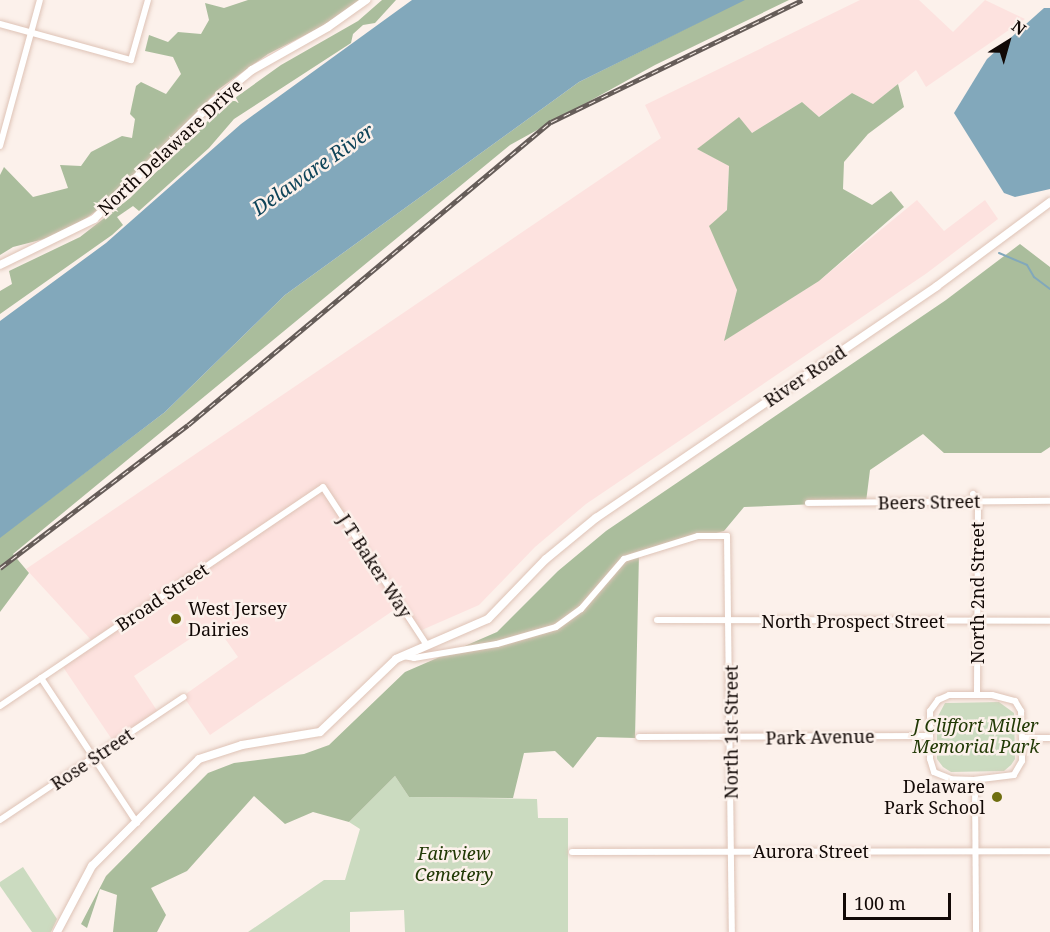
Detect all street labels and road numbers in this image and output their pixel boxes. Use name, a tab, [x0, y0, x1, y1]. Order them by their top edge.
street label: North Delaware Drive	[93, 75, 247, 219]
street label: River Road	[760, 341, 850, 411]
street label: Beers Street	[878, 490, 980, 514]
street label: J T Baker Way	[333, 510, 417, 622]
street label: North 2nd Street	[966, 522, 988, 664]
street label: Broad Street	[112, 558, 212, 636]
street label: North Prospect Street	[761, 610, 945, 632]
street label: North 1st Street	[720, 665, 742, 799]
street label: Rose Street	[47, 724, 137, 794]
street label: Park Avenue	[765, 725, 875, 749]
street label: Aurora Street	[753, 840, 869, 862]

